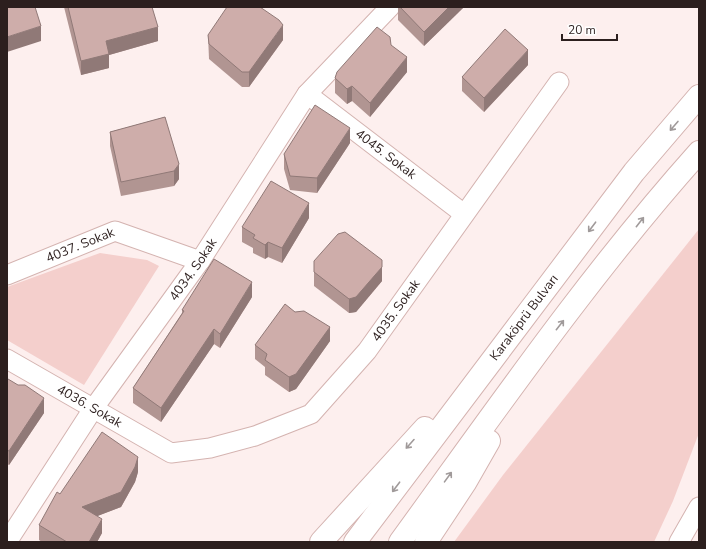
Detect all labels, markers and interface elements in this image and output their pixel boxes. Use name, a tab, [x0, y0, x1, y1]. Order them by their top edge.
scale bar	[562, 16, 617, 42]
text: 20 m	[568, 22, 596, 38]
one-way arrow	[669, 121, 678, 131]
street label: 4045. Sokak	[351, 125, 420, 184]
one-way arrow	[636, 217, 644, 228]
one-way arrow	[588, 222, 596, 233]
street label: 4037. Sokak	[43, 223, 118, 267]
street label: 4034. Sokak	[165, 234, 221, 305]
street label: Karaköprü Bulvarı	[486, 271, 563, 365]
street label: 4035. Sokak	[367, 275, 425, 345]
one-way arrow	[556, 319, 564, 330]
street label: 4036. Sokak	[53, 380, 126, 432]
one-way arrow	[405, 439, 415, 449]
one-way arrow	[444, 471, 452, 482]
one-way arrow	[392, 481, 400, 492]

